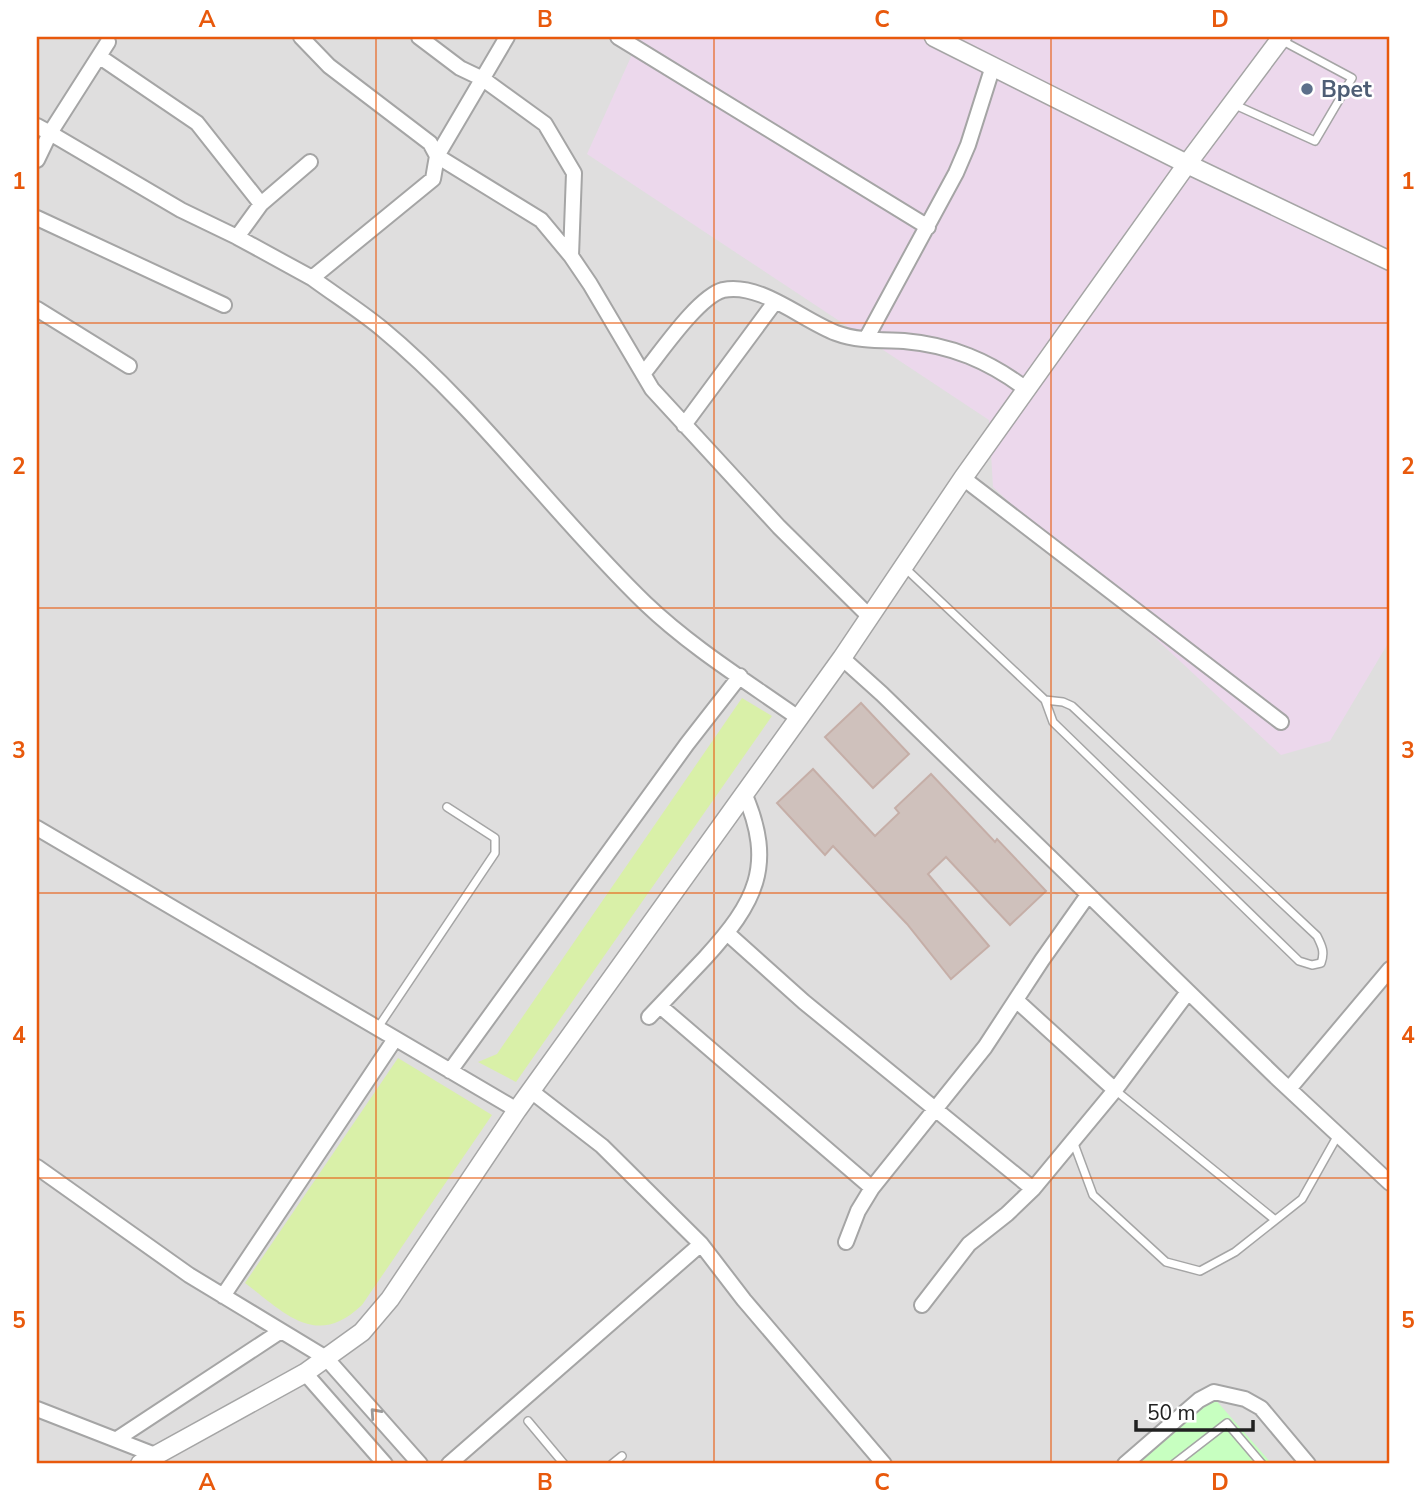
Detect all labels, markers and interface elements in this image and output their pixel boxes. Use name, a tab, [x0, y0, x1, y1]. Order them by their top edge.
text: A	[198, 4, 216, 35]
text: B	[537, 4, 553, 35]
text: C	[874, 4, 890, 35]
text: D	[1211, 4, 1229, 35]
place label: Bpet	[1321, 74, 1372, 105]
marker: Bpet	[1299, 81, 1315, 97]
text: 1	[12, 166, 26, 197]
text: 1	[1401, 166, 1415, 197]
text: 2	[12, 451, 26, 482]
text: 2	[1401, 451, 1415, 482]
text: 3	[12, 735, 26, 766]
text: 3	[1401, 735, 1415, 766]
text: 4	[12, 1020, 26, 1051]
text: 4	[1401, 1020, 1415, 1051]
text: 5	[12, 1305, 26, 1336]
text: 5	[1401, 1305, 1415, 1336]
scale bar	[1136, 1389, 1254, 1433]
text: 50 m	[1147, 1399, 1196, 1427]
one-way arrow	[370, 1408, 383, 1421]
text: A	[198, 1467, 216, 1498]
text: B	[537, 1467, 553, 1498]
text: C	[874, 1467, 890, 1498]
text: D	[1211, 1467, 1229, 1498]

